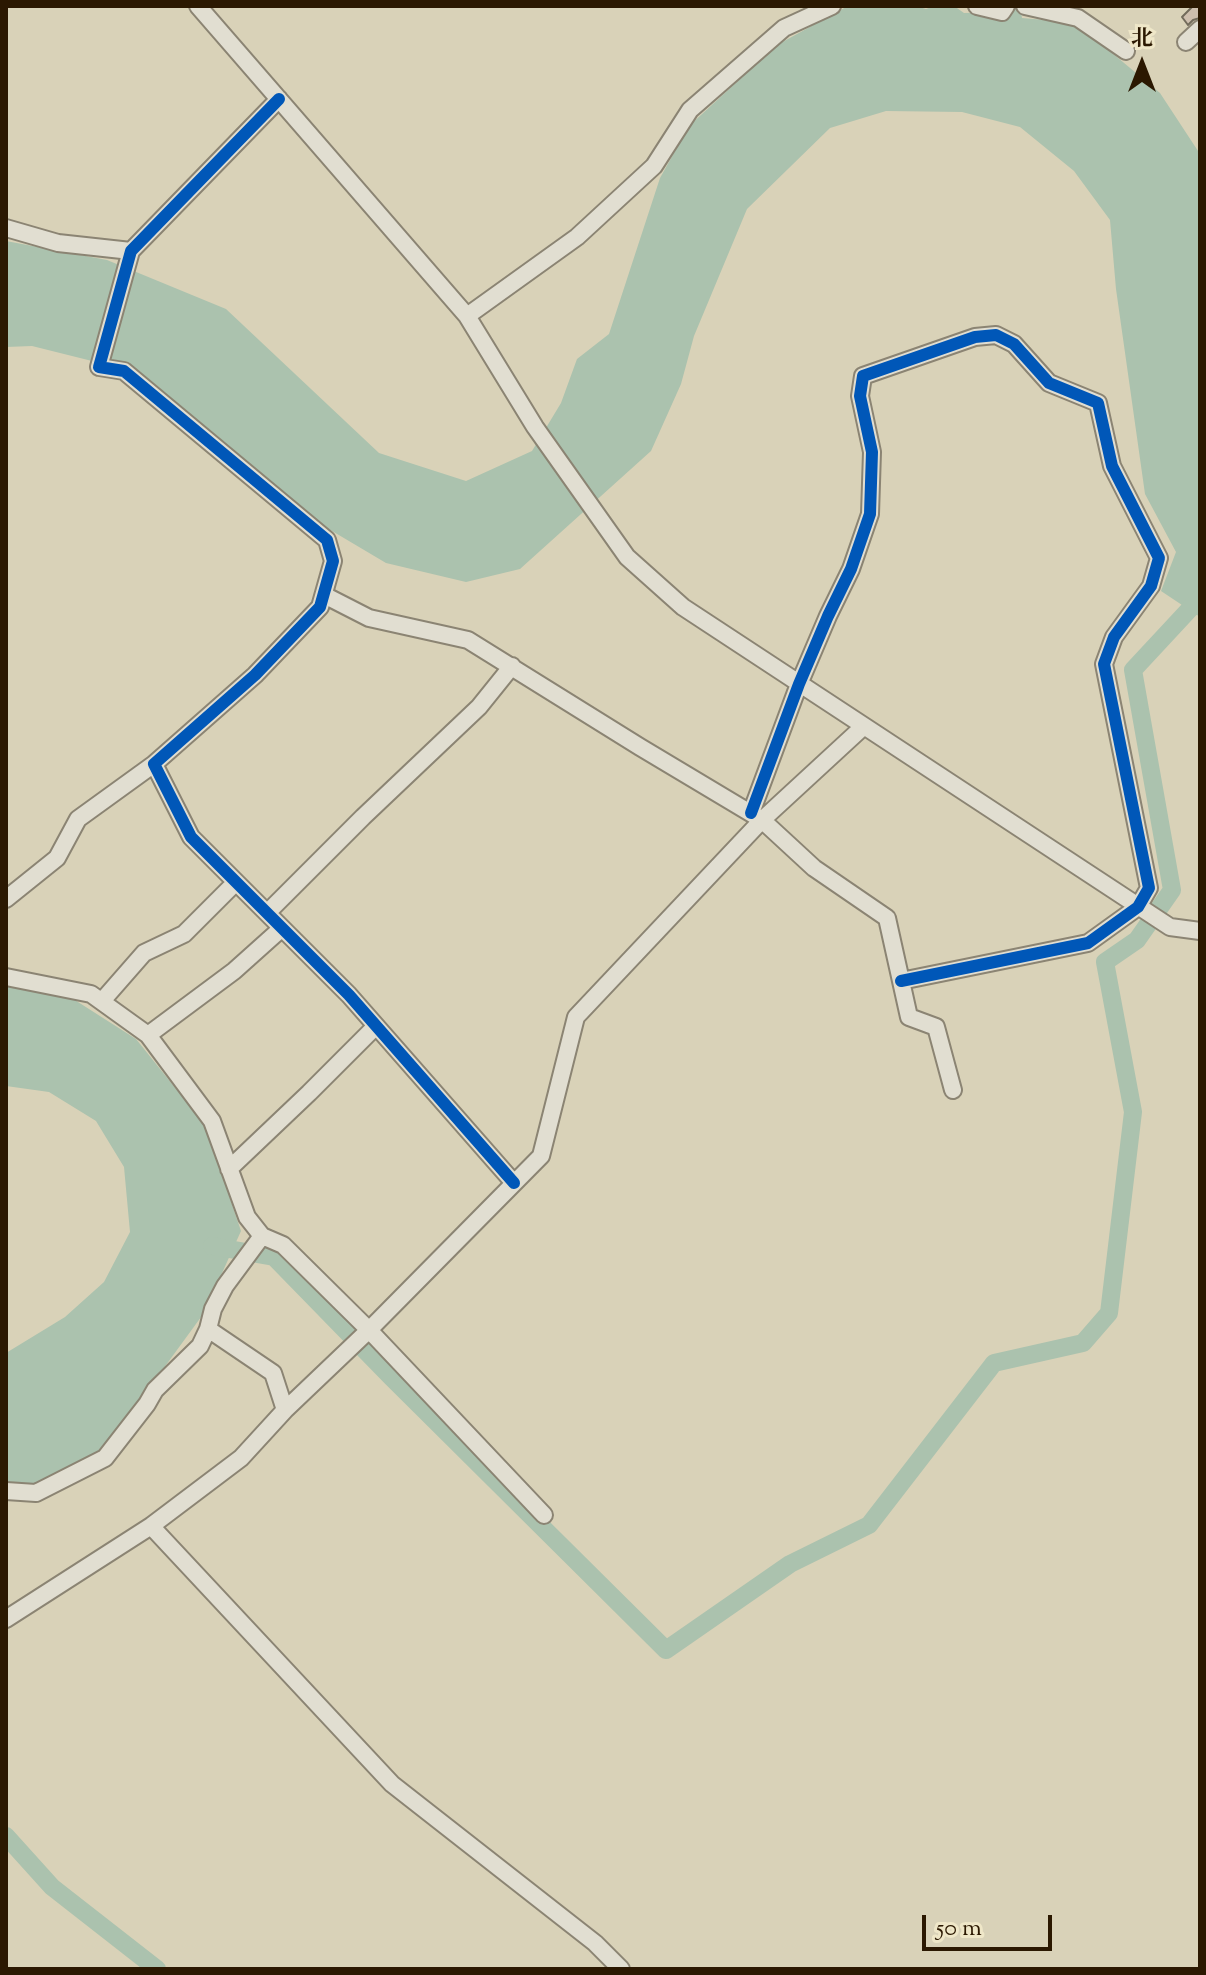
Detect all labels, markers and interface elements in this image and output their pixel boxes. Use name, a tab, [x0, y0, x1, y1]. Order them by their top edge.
north arrow	[1102, 24, 1182, 104]
text: 北	[1131, 24, 1153, 56]
scale bar	[926, 1899, 1056, 1949]
text: 50 m	[936, 1912, 982, 1946]

